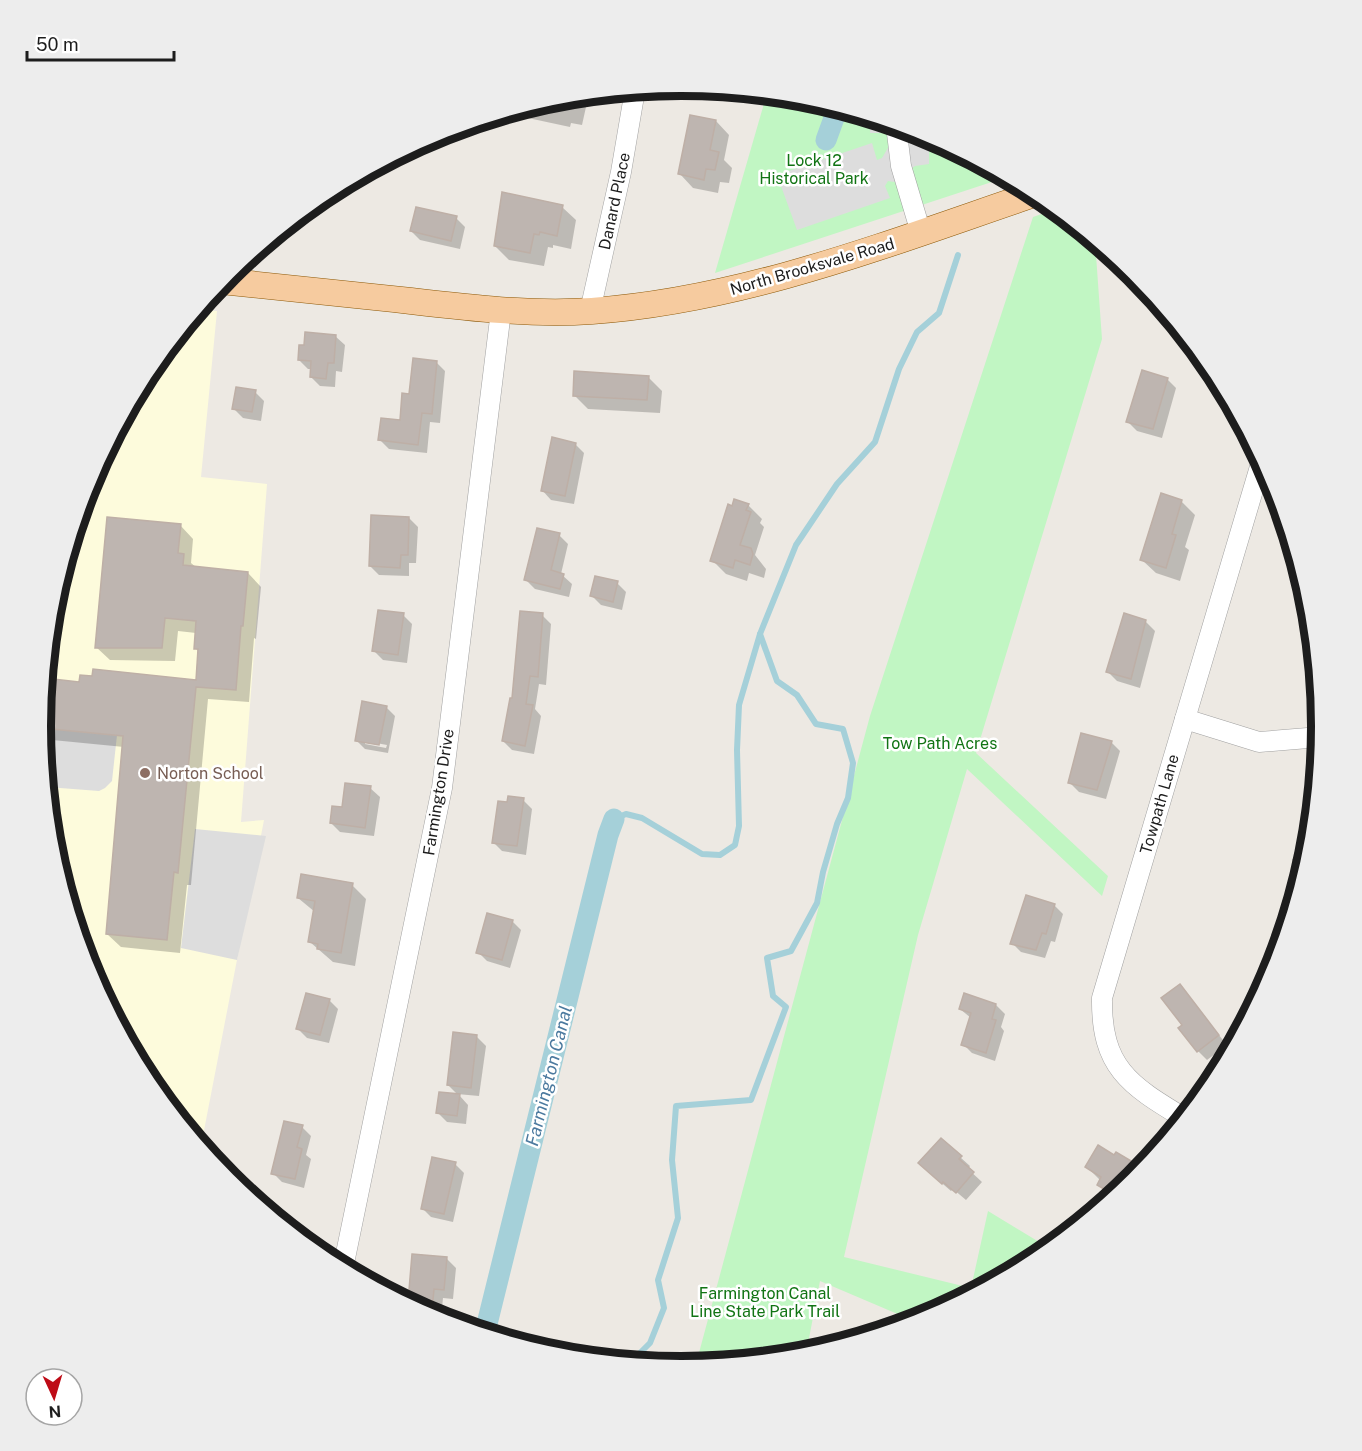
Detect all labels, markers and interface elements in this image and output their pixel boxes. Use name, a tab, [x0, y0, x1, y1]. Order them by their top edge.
scale bar	[27, 24, 174, 62]
text: 50 m	[36, 34, 79, 55]
street label: Danard Place	[595, 151, 634, 252]
park label: Lock 12 Historical Park	[759, 151, 869, 188]
street label: North Brooksvale Road	[728, 234, 897, 299]
street label: Farmington Drive	[419, 727, 458, 857]
park label: Tow Path Acres	[883, 734, 997, 753]
street label: Towpath Lane	[1136, 752, 1183, 856]
place label: Norton School	[157, 764, 264, 783]
marker: Norton School	[138, 766, 152, 780]
water label: Farmington Canal	[521, 1004, 576, 1148]
park label: Farmington Canal Line State Park Trail	[690, 1284, 840, 1321]
north arrow	[24, 1367, 84, 1427]
text: N	[48, 1402, 62, 1421]

